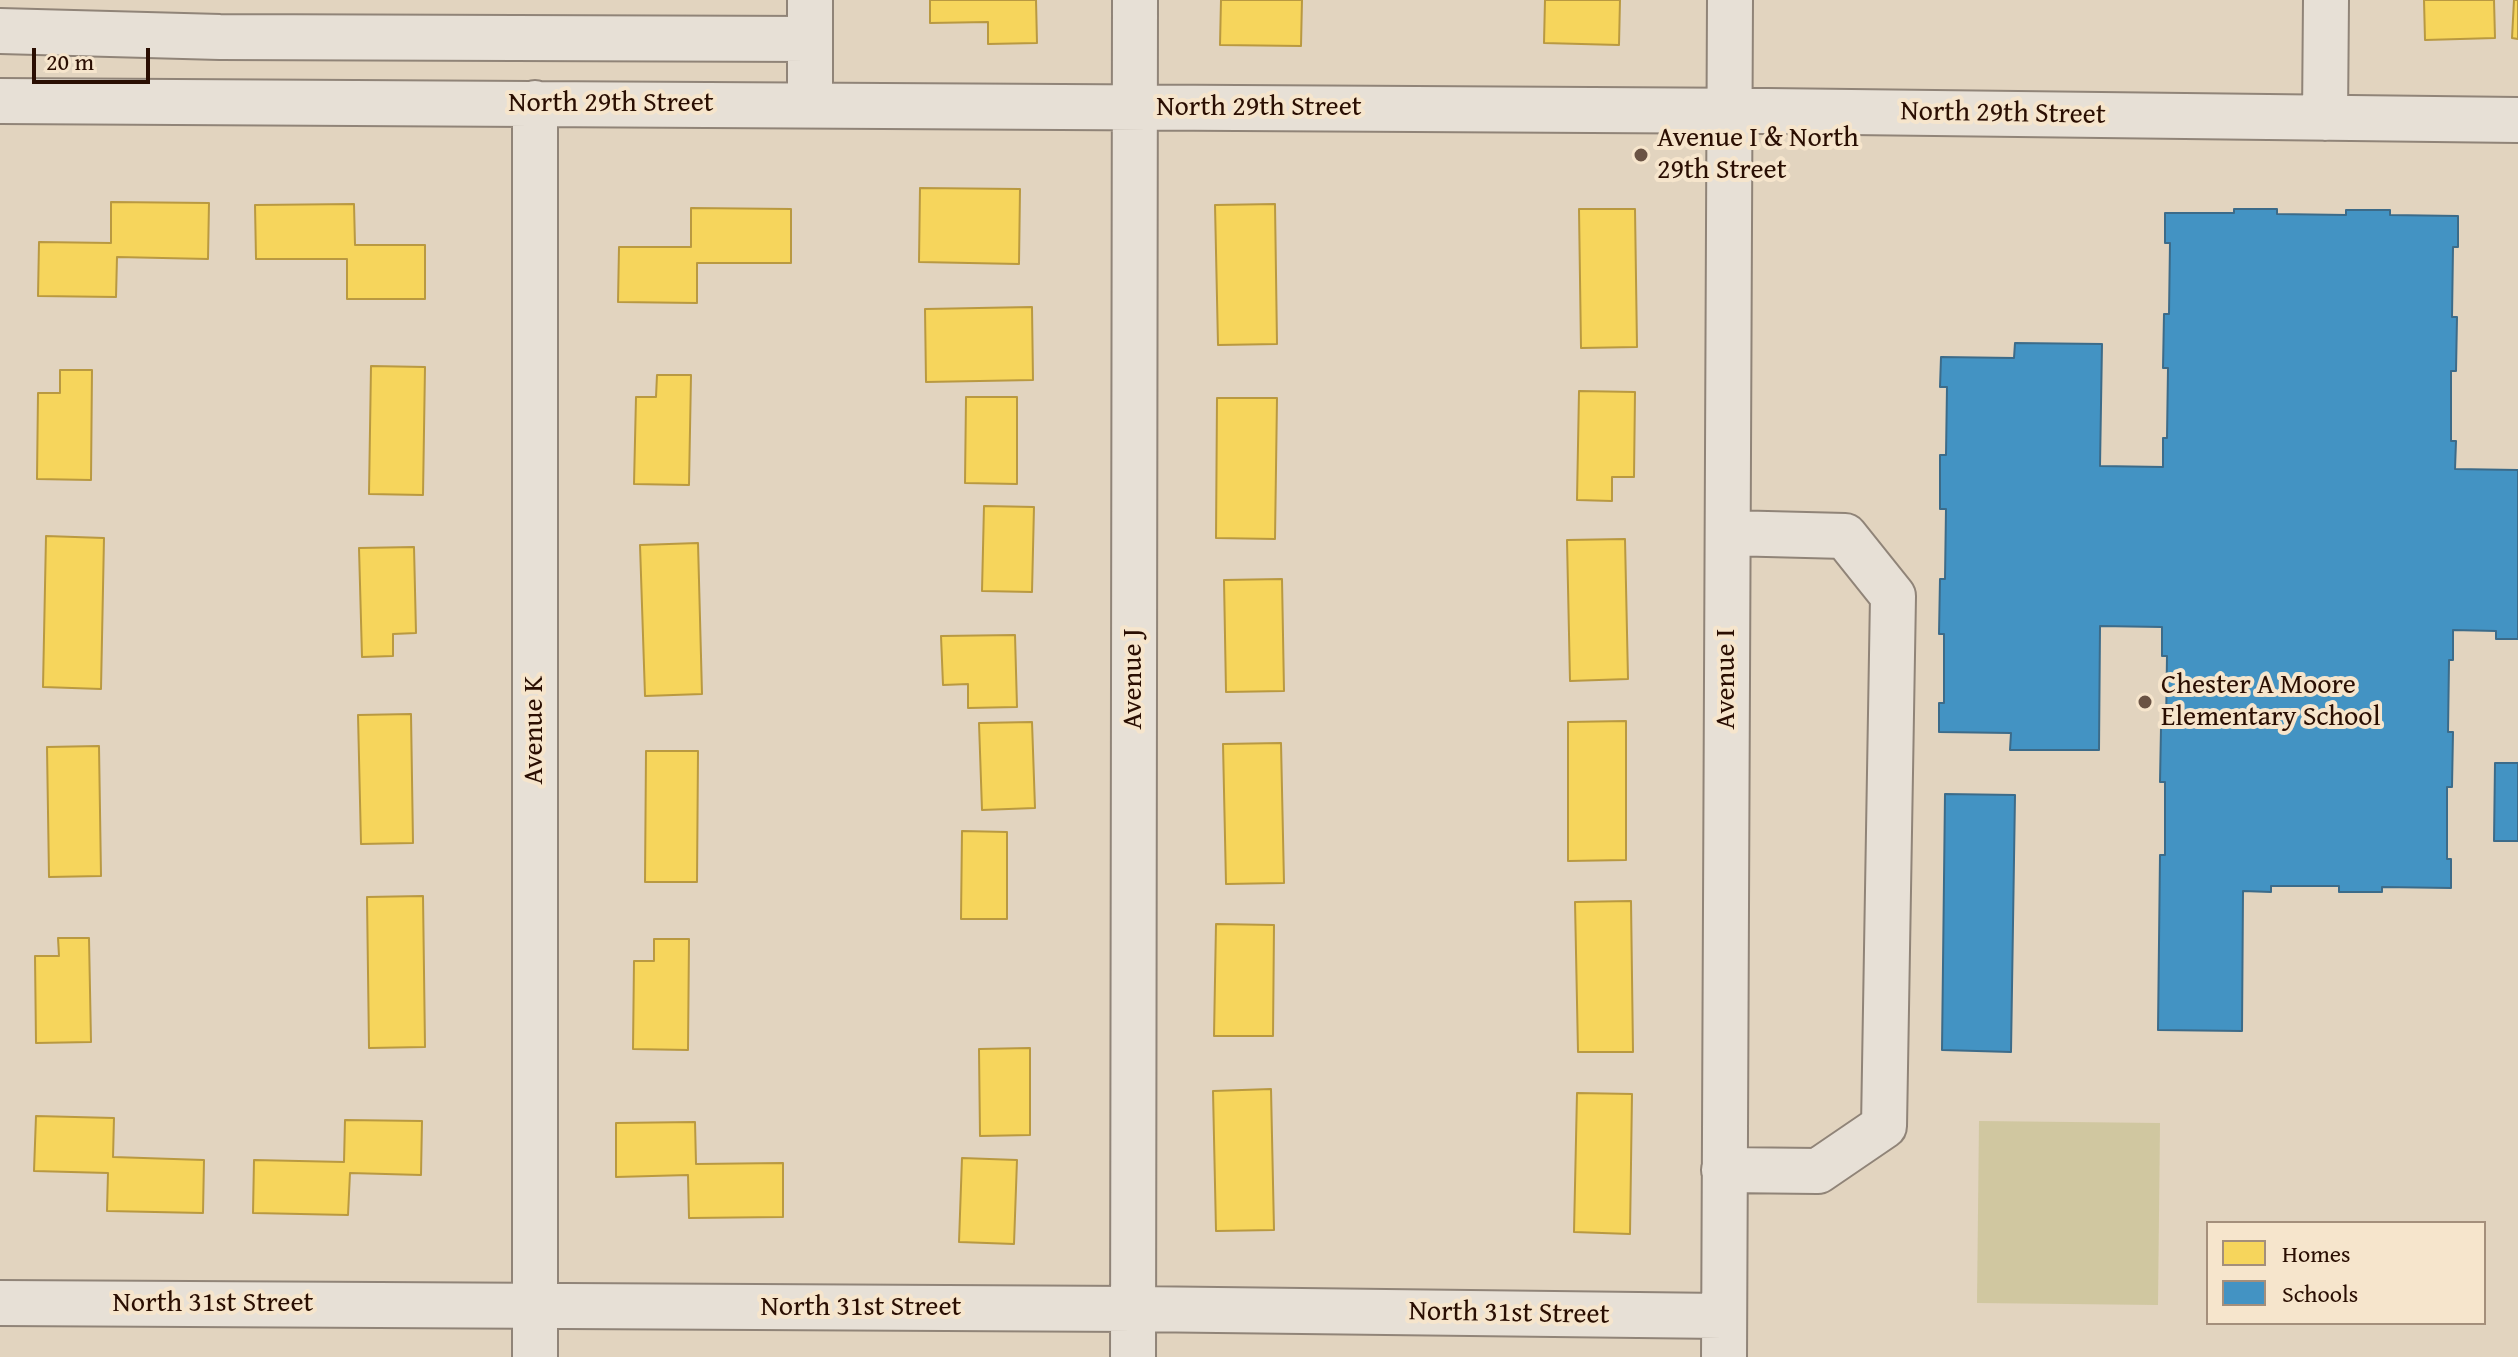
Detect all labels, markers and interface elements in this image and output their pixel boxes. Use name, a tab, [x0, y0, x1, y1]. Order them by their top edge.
scale bar	[36, 32, 154, 82]
text: 20 m	[46, 44, 94, 79]
street label: North 29th Street	[508, 87, 714, 121]
street label: North 29th Street	[1156, 91, 1362, 125]
street label: North 29th Street	[1900, 95, 2106, 133]
place label: Avenue I & North 29th Street	[1657, 122, 1859, 188]
marker: Avenue I & North 29th Street	[1632, 146, 1650, 164]
street label: Avenue J	[1117, 628, 1151, 730]
street label: Avenue I	[1710, 629, 1744, 729]
place label: Chester A Moore Elementary School	[2161, 669, 2380, 735]
street label: Avenue K	[518, 676, 552, 784]
marker: Chester A Moore Elementary School	[2136, 693, 2154, 711]
legend	[2206, 1221, 2486, 1325]
text: Homes	[2282, 1236, 2351, 1271]
text: Schools	[2282, 1276, 2358, 1311]
street label: North 31st Street	[113, 1287, 313, 1321]
street label: North 31st Street	[761, 1291, 961, 1325]
street label: North 31st Street	[1408, 1295, 1610, 1333]

